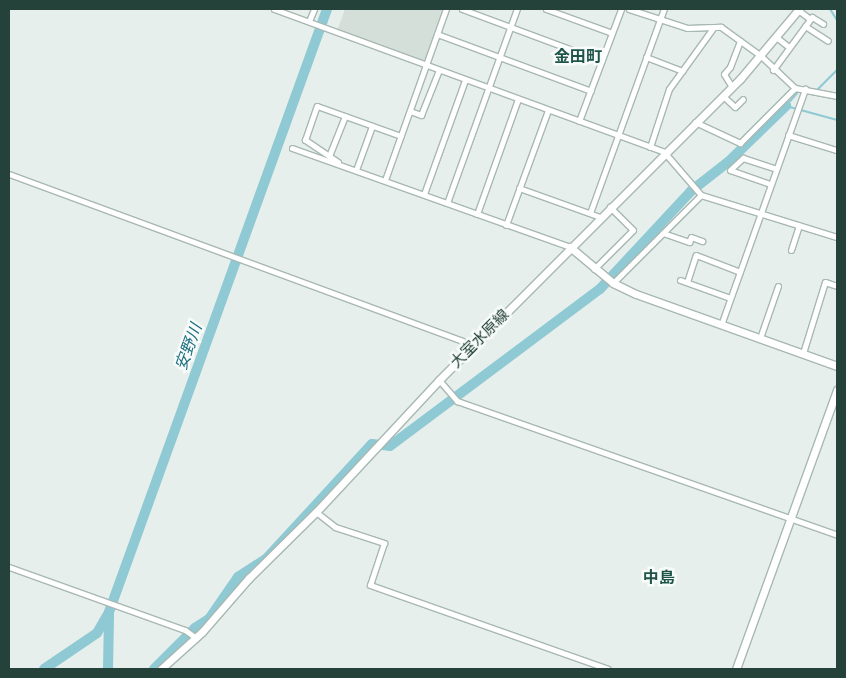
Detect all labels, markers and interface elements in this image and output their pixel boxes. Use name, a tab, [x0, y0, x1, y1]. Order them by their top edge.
district label: 金田町	[554, 47, 602, 67]
street label: 大室水原線	[447, 306, 513, 372]
water label: 安野川	[172, 321, 206, 373]
district label: 中島	[643, 568, 675, 588]

